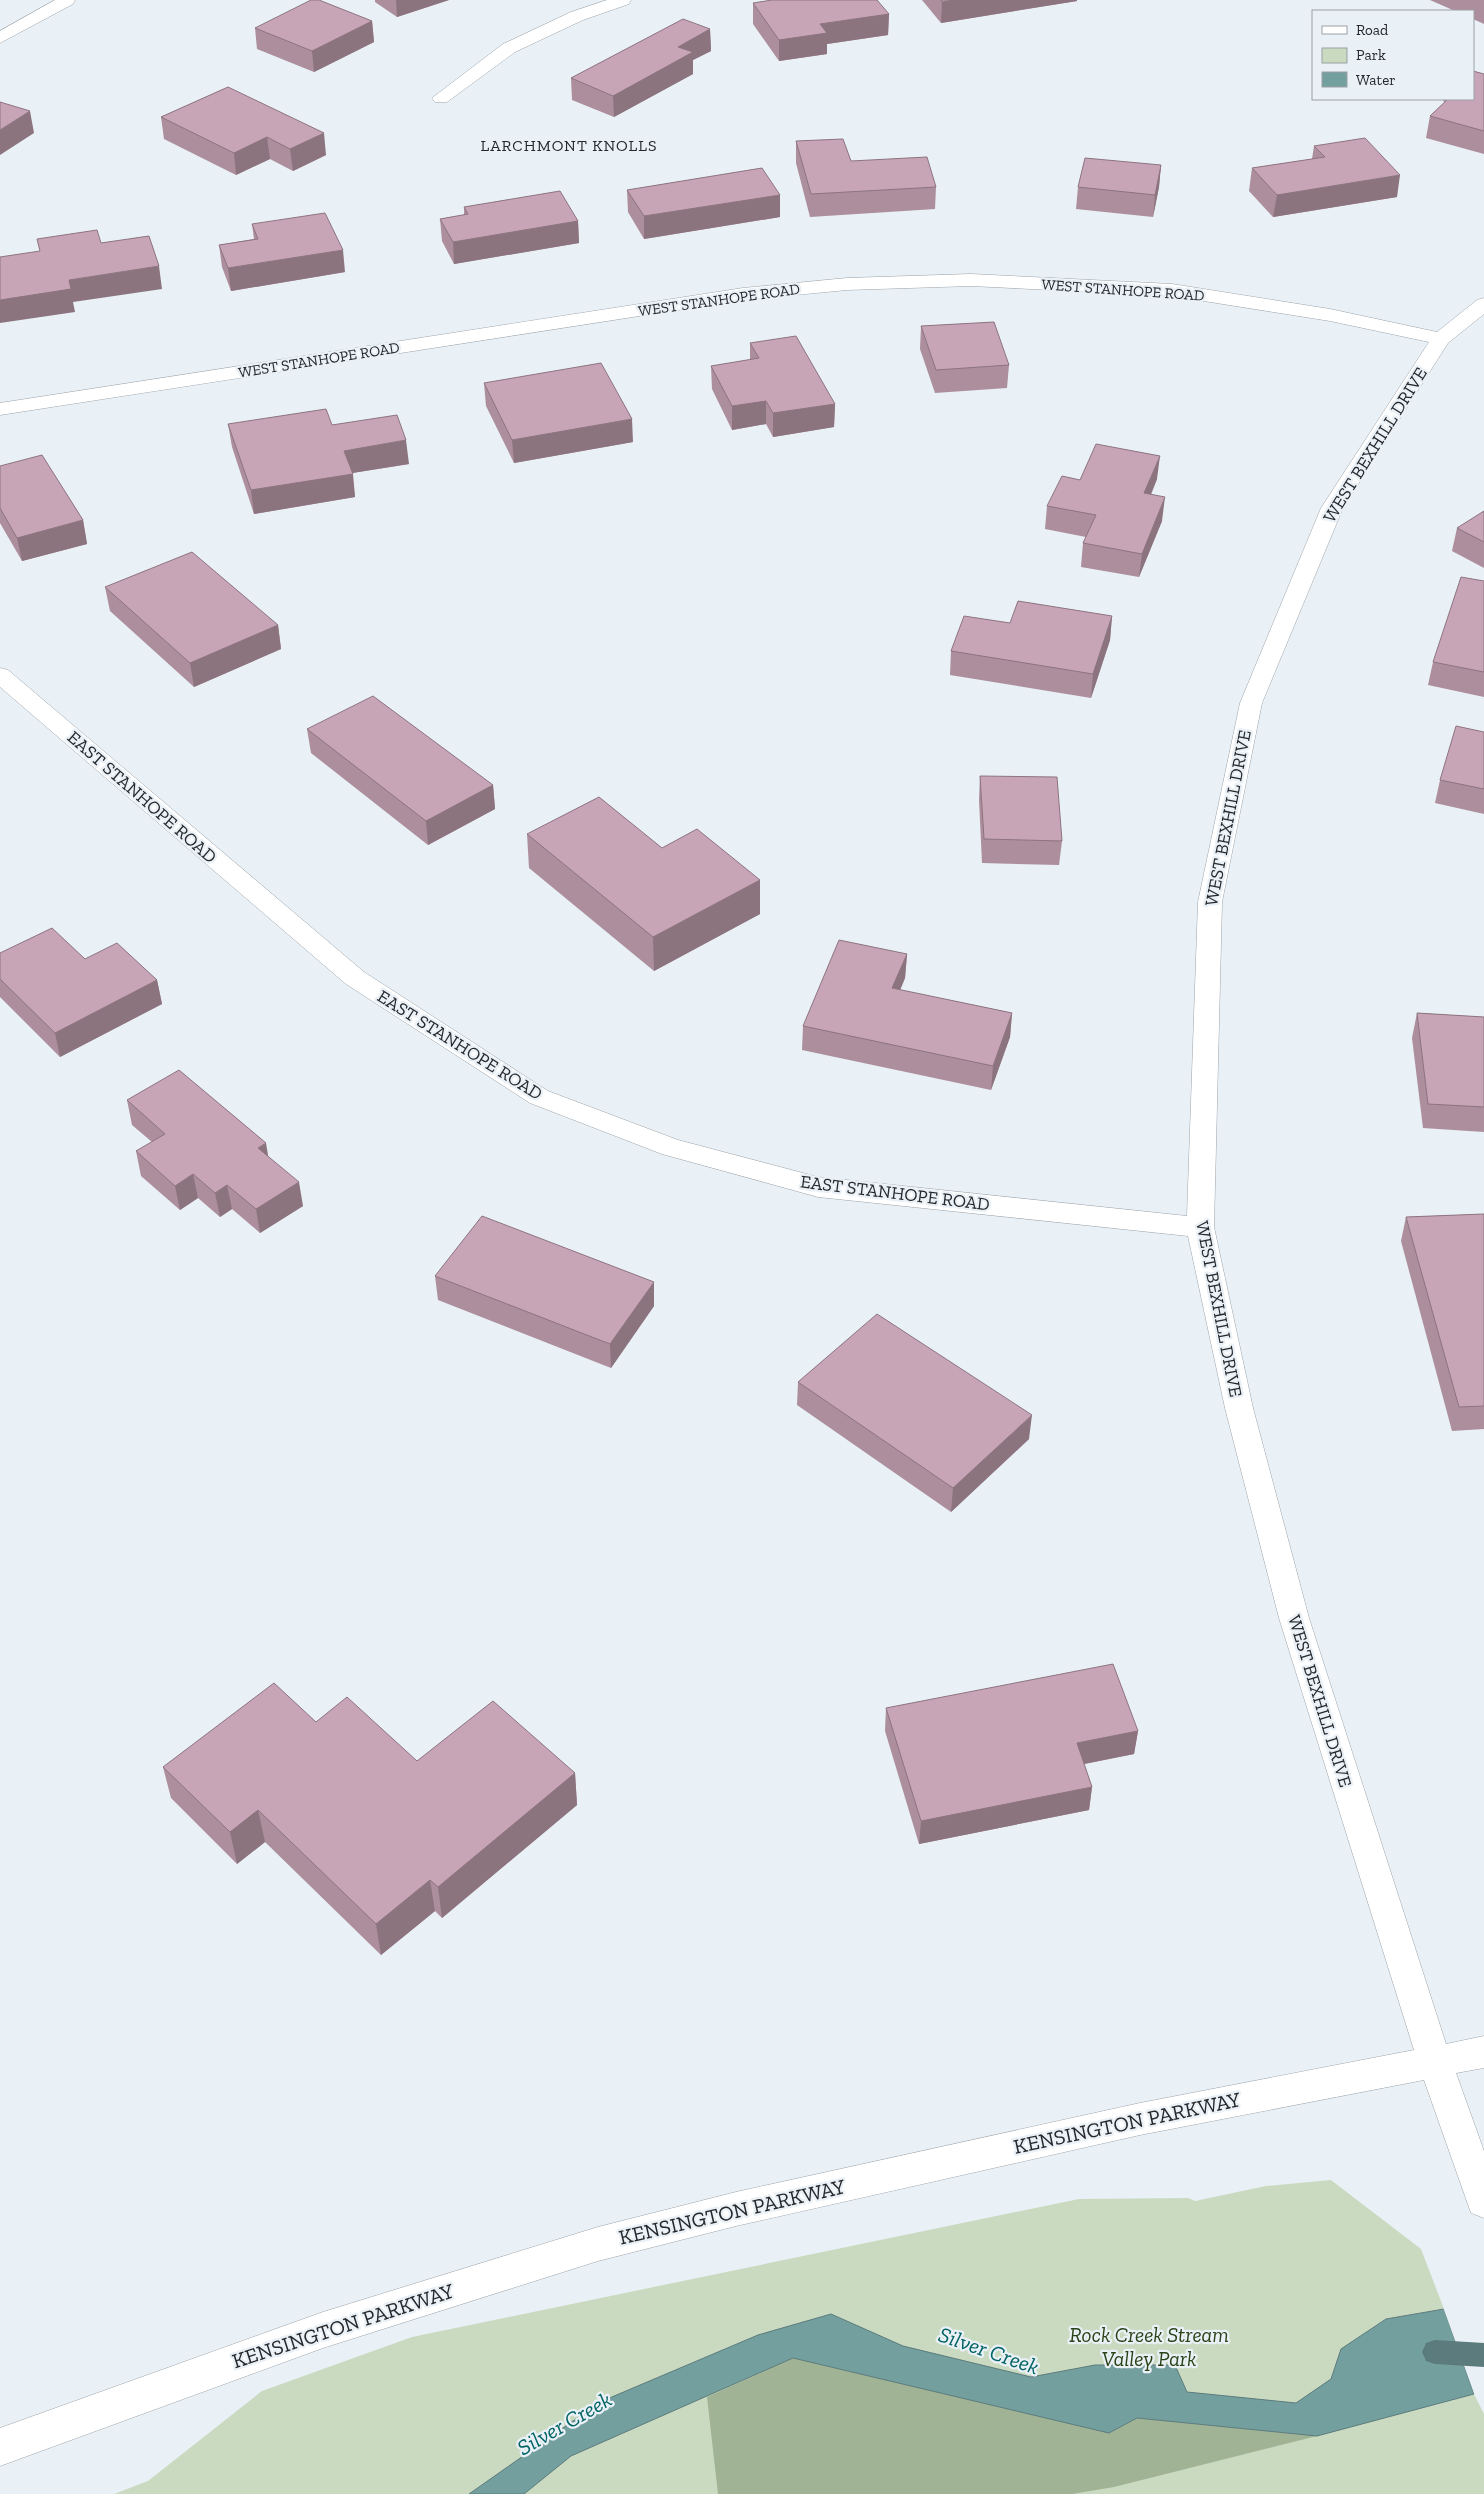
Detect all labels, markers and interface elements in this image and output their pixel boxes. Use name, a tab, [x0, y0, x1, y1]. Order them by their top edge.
legend	[1312, 10, 1474, 100]
text: Road	[1356, 21, 1389, 39]
text: Park	[1356, 46, 1386, 64]
text: Water	[1356, 71, 1396, 89]
district label: LARCHMONT KNOLLS	[480, 136, 658, 155]
street label: WEST STANHOPE ROAD	[1041, 275, 1205, 305]
street label: WEST STANHOPE ROAD	[637, 280, 801, 320]
street label: WEST STANHOPE ROAD	[237, 338, 401, 382]
street label: WEST BEXHILL DRIVE	[1318, 363, 1432, 527]
street label: EAST STANHOPE ROAD	[63, 726, 221, 868]
street label: WEST BEXHILL DRIVE	[1200, 728, 1256, 908]
street label: EAST STANHOPE ROAD	[373, 985, 547, 1105]
street label: EAST STANHOPE ROAD	[799, 1170, 991, 1216]
street label: WEST BEXHILL DRIVE	[1191, 1219, 1247, 1399]
street label: WEST BEXHILL DRIVE	[1283, 1612, 1357, 1790]
street label: KENSINGTON PARKWAY	[1011, 2086, 1243, 2159]
street label: KENSINGTON PARKWAY	[616, 2173, 848, 2250]
street label: KENSINGTON PARKWAY	[229, 2278, 457, 2373]
water label: Silver Creek	[935, 2321, 1043, 2380]
park label: Rock Creek Stream Valley Park	[1069, 2322, 1229, 2371]
water label: Silver Creek	[512, 2385, 616, 2461]

